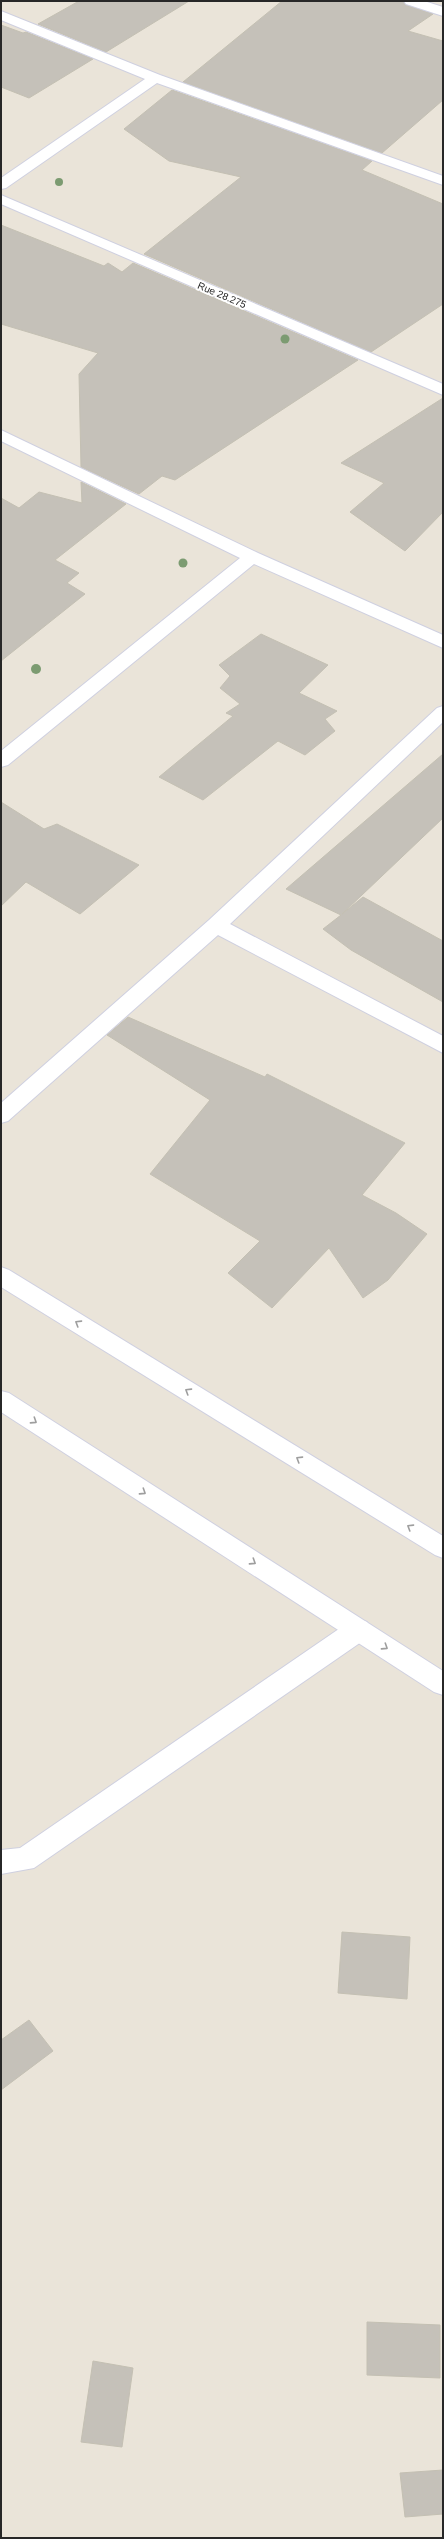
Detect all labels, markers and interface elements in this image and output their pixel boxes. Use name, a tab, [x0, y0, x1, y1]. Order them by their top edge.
street label: Rue 28.275	[196, 280, 248, 310]
one-way arrow	[75, 1320, 82, 1327]
one-way arrow	[185, 1388, 192, 1396]
one-way arrow	[30, 1416, 37, 1424]
one-way arrow	[296, 1456, 303, 1464]
one-way arrow	[139, 1487, 146, 1494]
one-way arrow	[407, 1524, 414, 1532]
one-way arrow	[248, 1557, 255, 1564]
one-way arrow	[381, 1642, 388, 1649]

